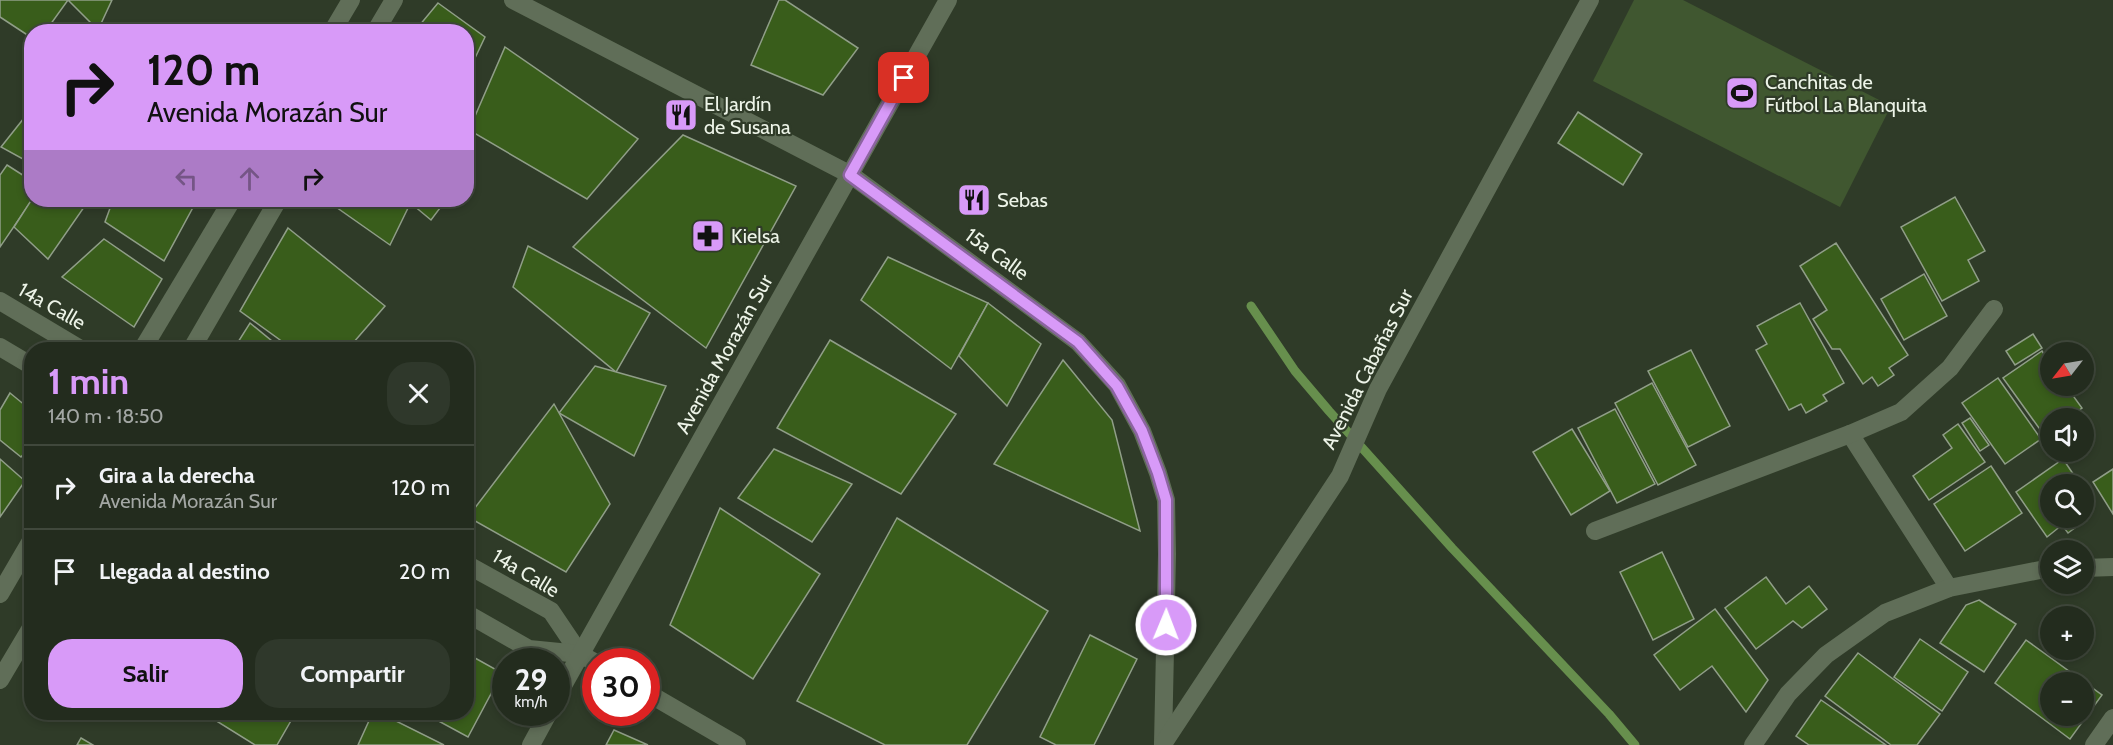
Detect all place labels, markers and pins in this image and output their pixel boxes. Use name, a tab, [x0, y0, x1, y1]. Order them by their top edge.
pin	[878, 52, 929, 103]
place label: Canchitas de Fútbol La Blanquita	[1765, 70, 1927, 117]
sports icon: Canchitas de Fútbol La Blanquita	[1724, 75, 1760, 111]
place label: El Jardín de Susana	[704, 92, 791, 139]
restaurant icon: El Jardín de Susana	[663, 97, 699, 133]
restaurant icon: Sebas	[956, 182, 992, 218]
place label: Sebas	[997, 188, 1048, 212]
pharmacy icon: Kielsa	[690, 218, 726, 254]
place label: Kielsa	[731, 224, 780, 248]

